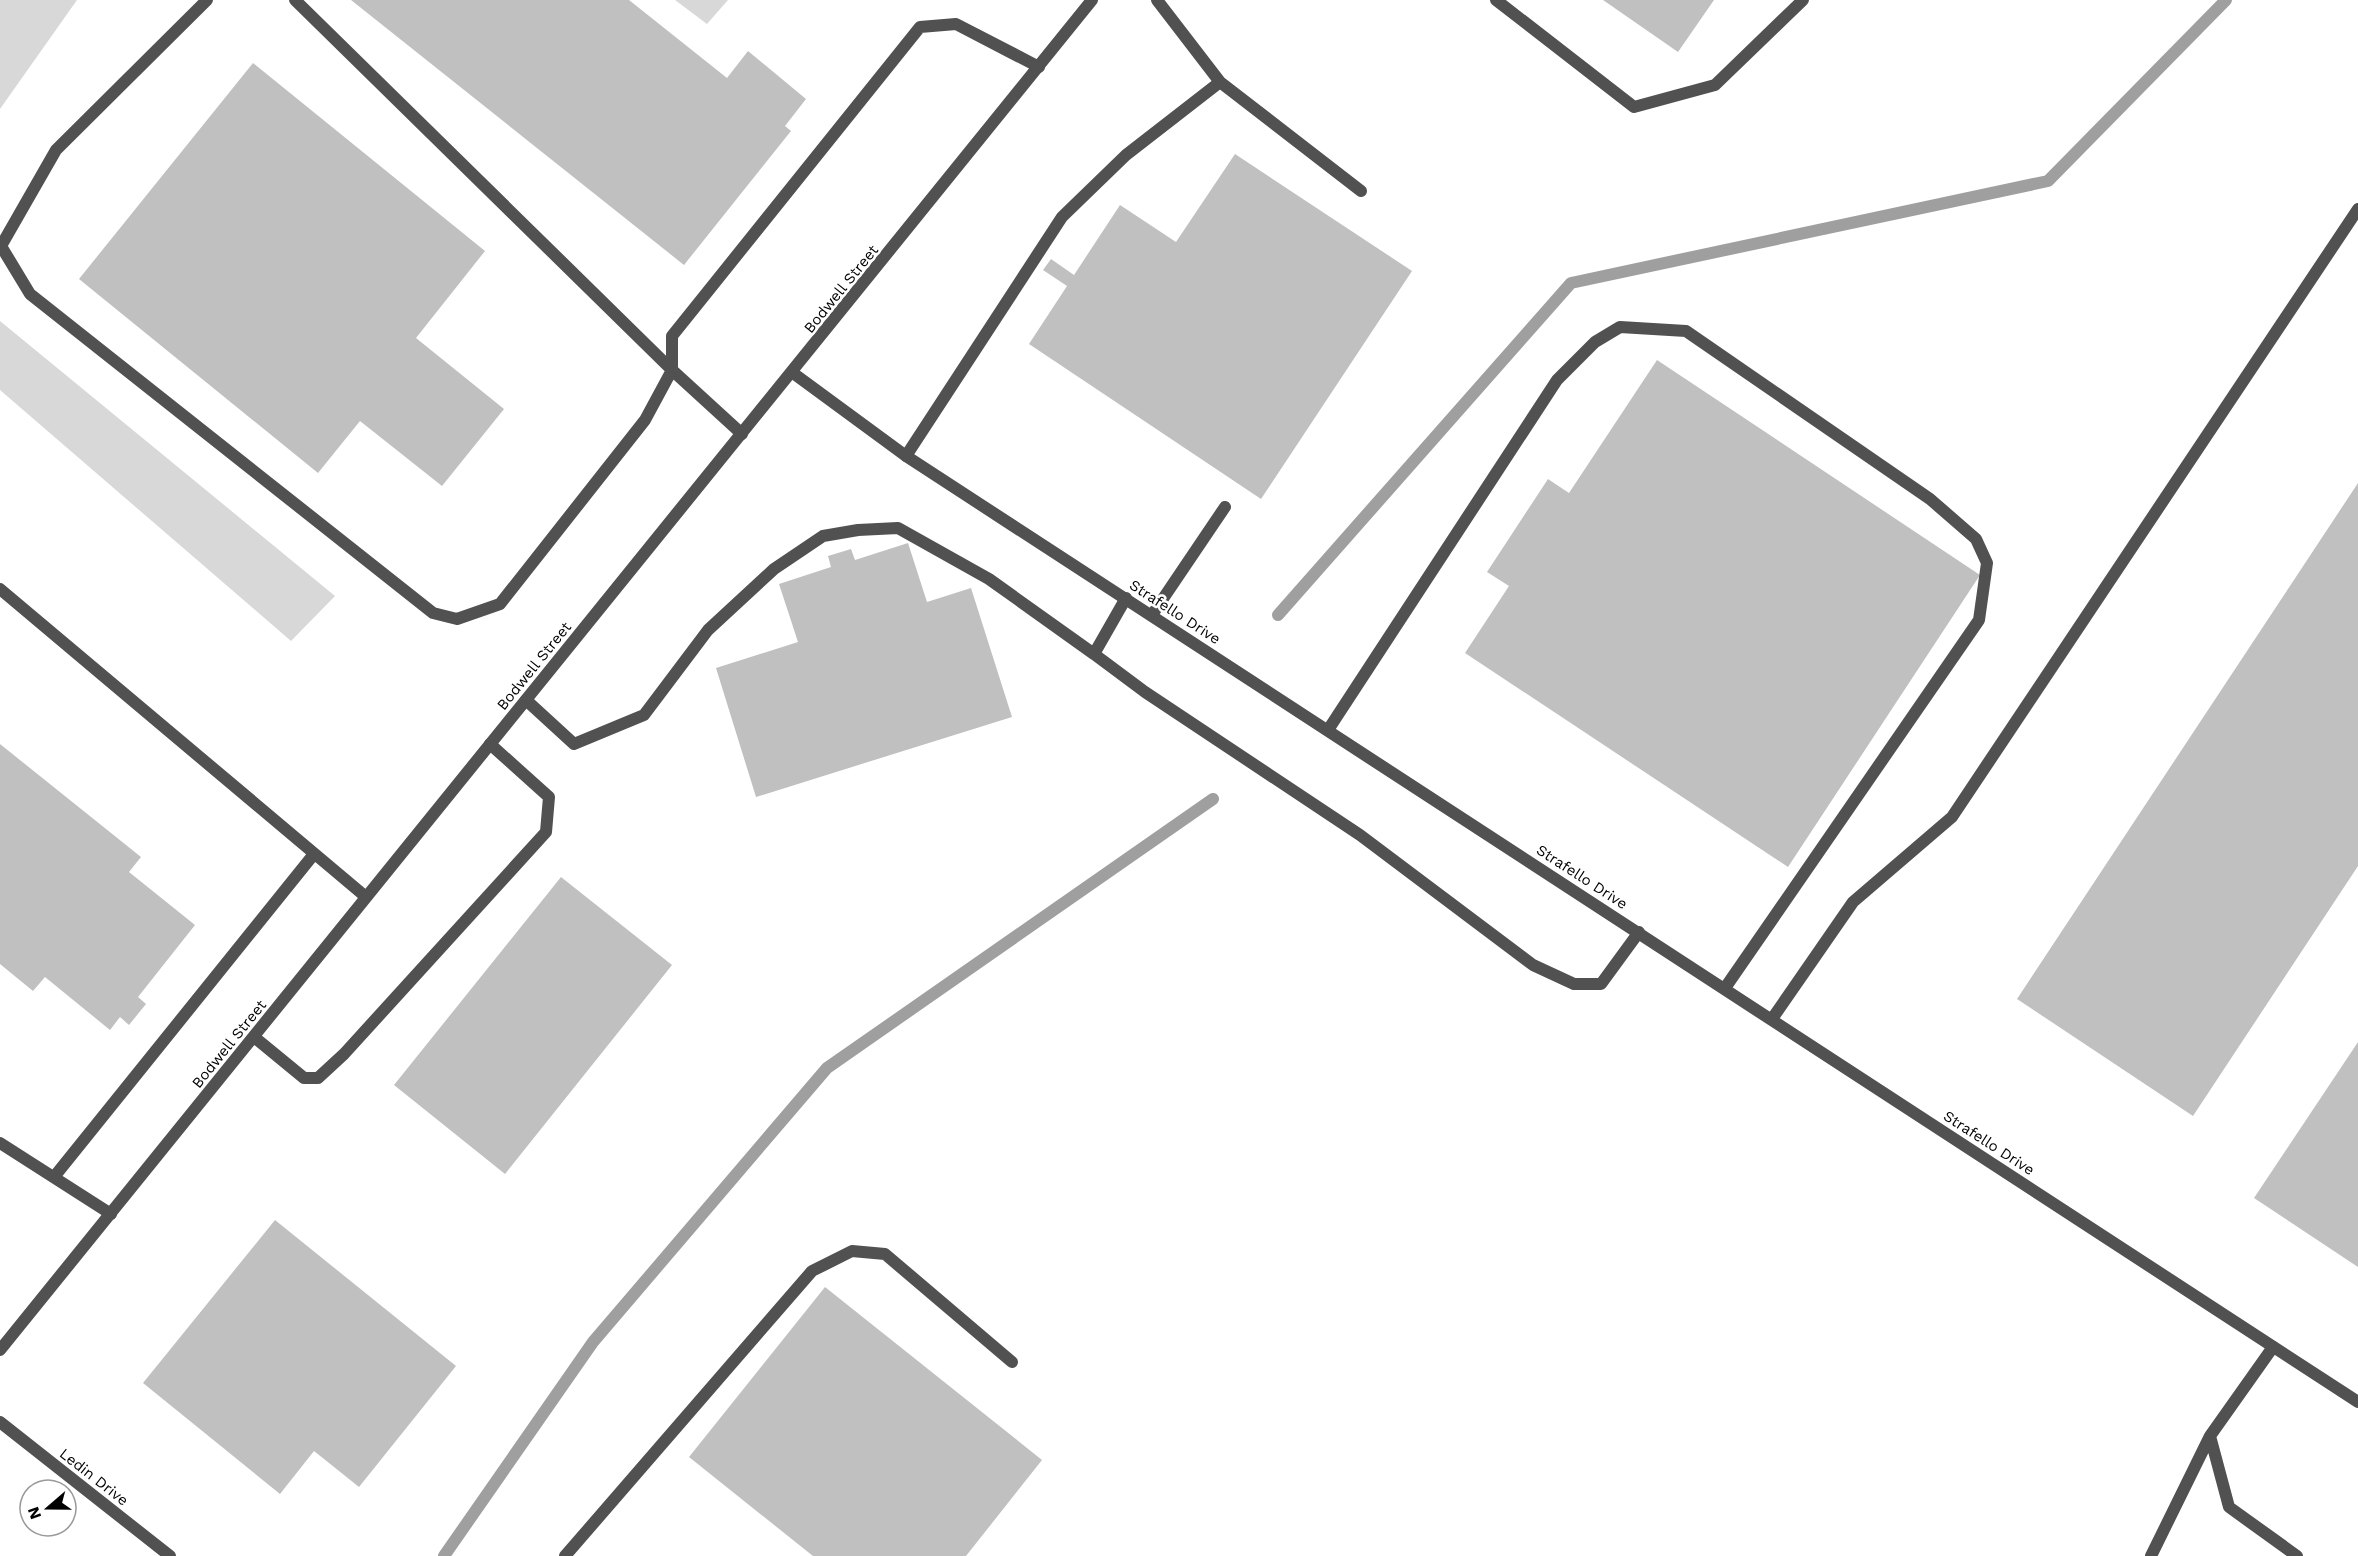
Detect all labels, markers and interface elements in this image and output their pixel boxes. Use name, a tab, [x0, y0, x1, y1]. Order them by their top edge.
street label: Bodwell Street	[800, 241, 882, 337]
street label: Strafello Drive	[1126, 576, 1224, 648]
street label: Bodwell Street	[493, 618, 575, 714]
street label: Strafello Drive	[1533, 841, 1631, 913]
street label: Bodwell Street	[188, 996, 270, 1092]
street label: Strafello Drive	[1940, 1107, 2038, 1179]
street label: Ledin Drive	[56, 1445, 132, 1509]
north arrow	[18, 1478, 78, 1538]
text: N	[23, 1504, 45, 1522]

